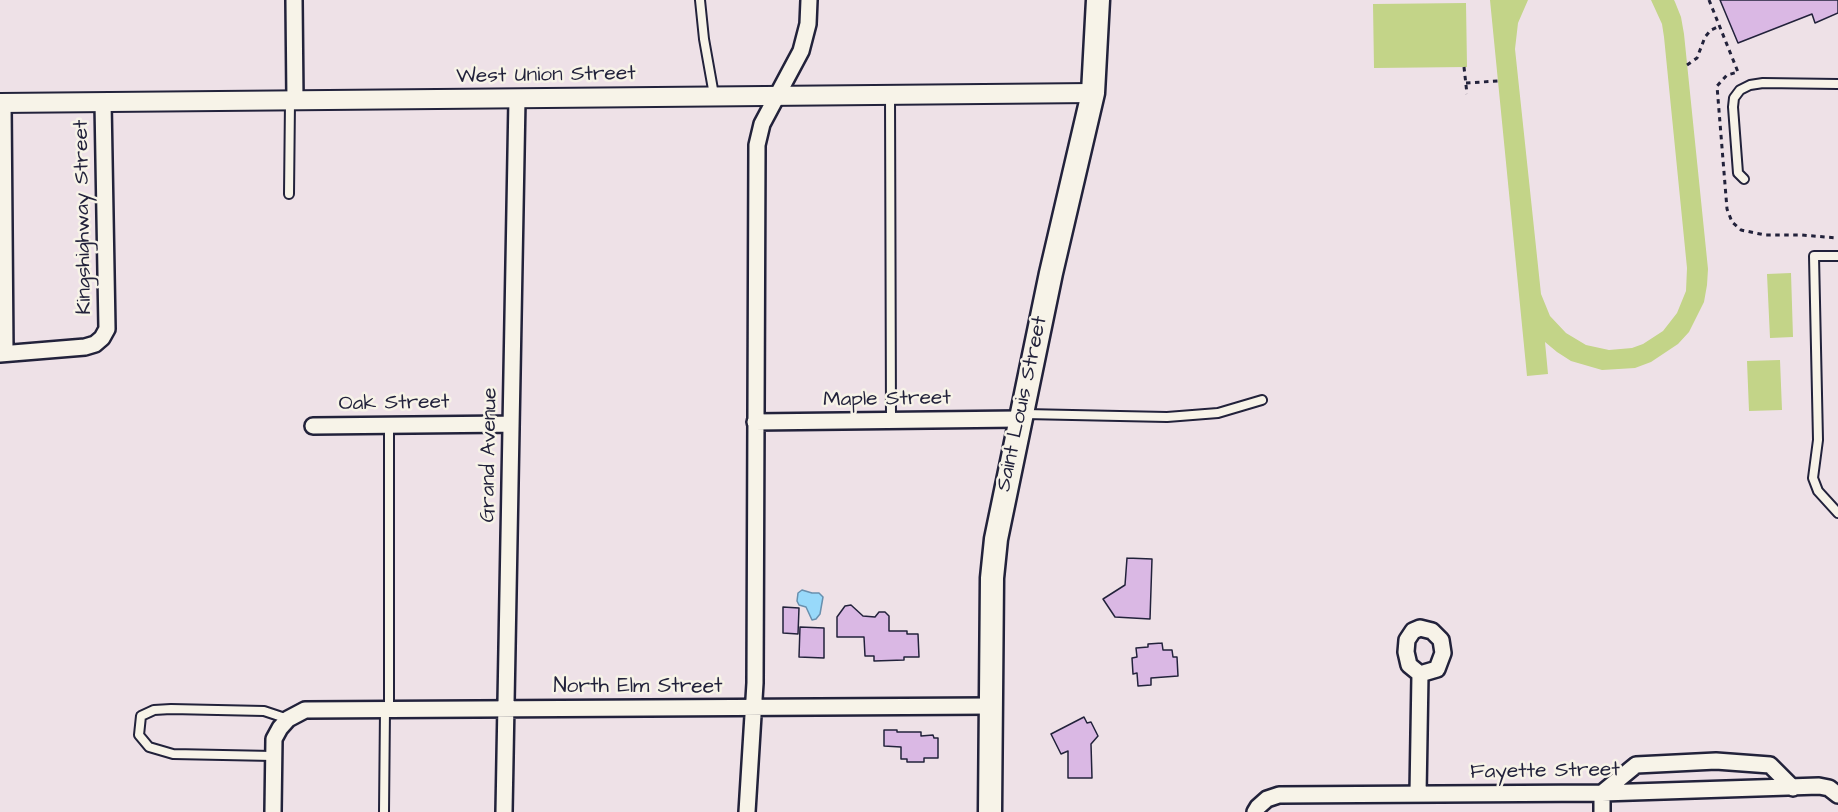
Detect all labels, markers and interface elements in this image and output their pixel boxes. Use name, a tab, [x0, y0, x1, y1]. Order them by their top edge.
street label: West Union Street	[456, 62, 636, 90]
street label: Kingshighway Street	[70, 119, 98, 315]
street label: Saint Louis Street	[992, 314, 1054, 494]
street label: Maple Street	[823, 386, 951, 414]
street label: Grand Avenue	[476, 387, 504, 523]
street label: Oak Street	[338, 390, 450, 418]
street label: North Elm Street	[553, 675, 723, 701]
street label: Fayette Street	[1470, 758, 1620, 786]

